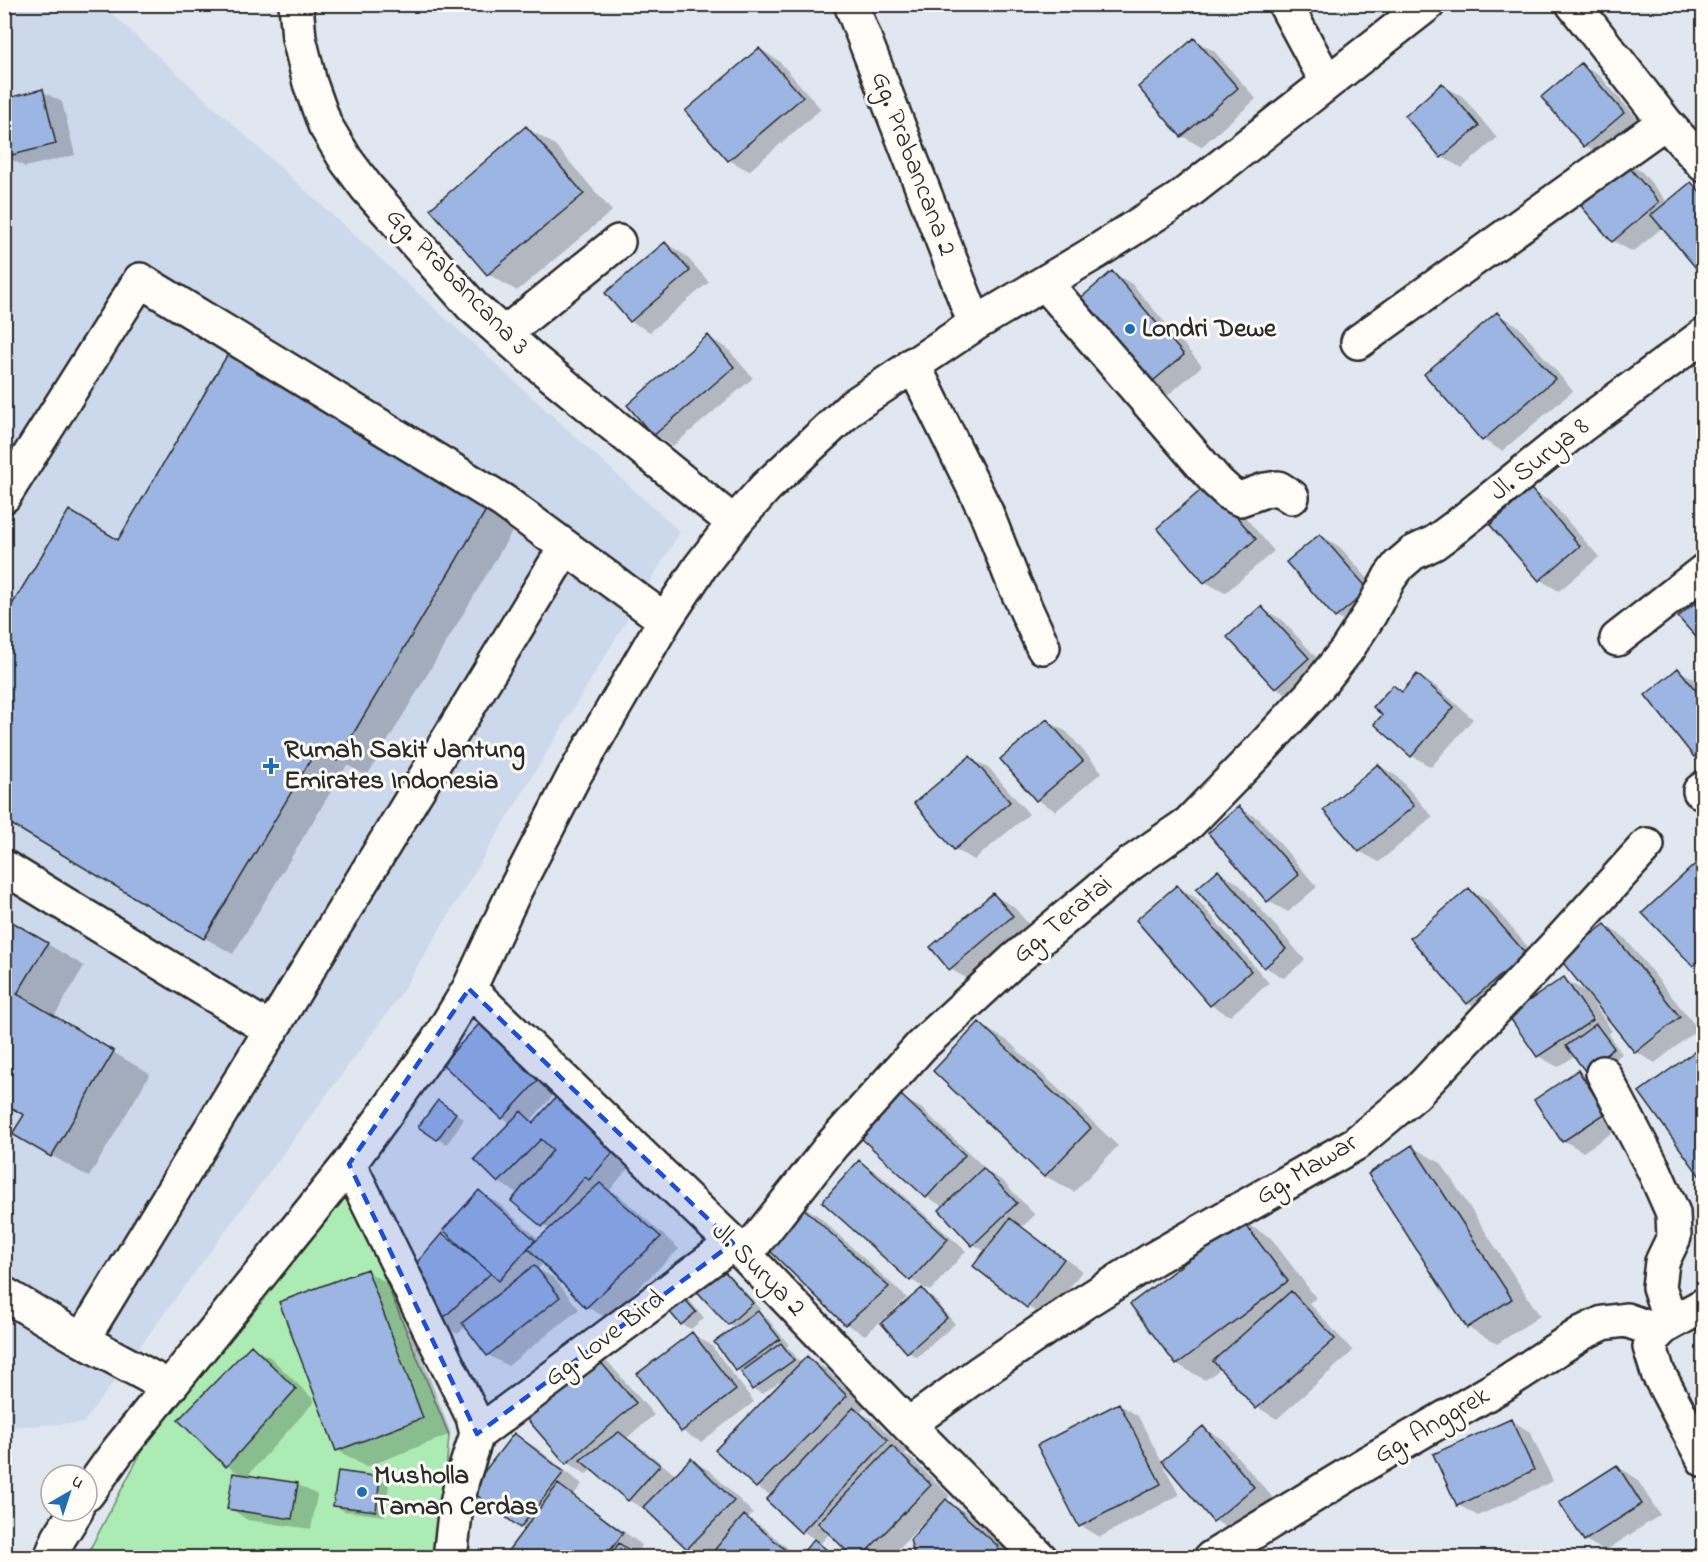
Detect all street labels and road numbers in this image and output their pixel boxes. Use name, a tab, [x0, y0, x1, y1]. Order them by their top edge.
street label: Gg. Prabancana 2	[860, 66, 966, 262]
street label: Gg. Prabancana 3	[376, 199, 538, 365]
street label: Jl. Surya 8	[1482, 408, 1598, 512]
street label: Gg. Teratai	[1004, 866, 1122, 974]
street label: Gg. Mawar	[1249, 1124, 1366, 1216]
street label: Jl. Surya 2	[701, 1213, 815, 1327]
street label: Gg. Love Bird	[537, 1281, 673, 1397]
street label: Gg. Anggrek	[1367, 1377, 1497, 1475]

